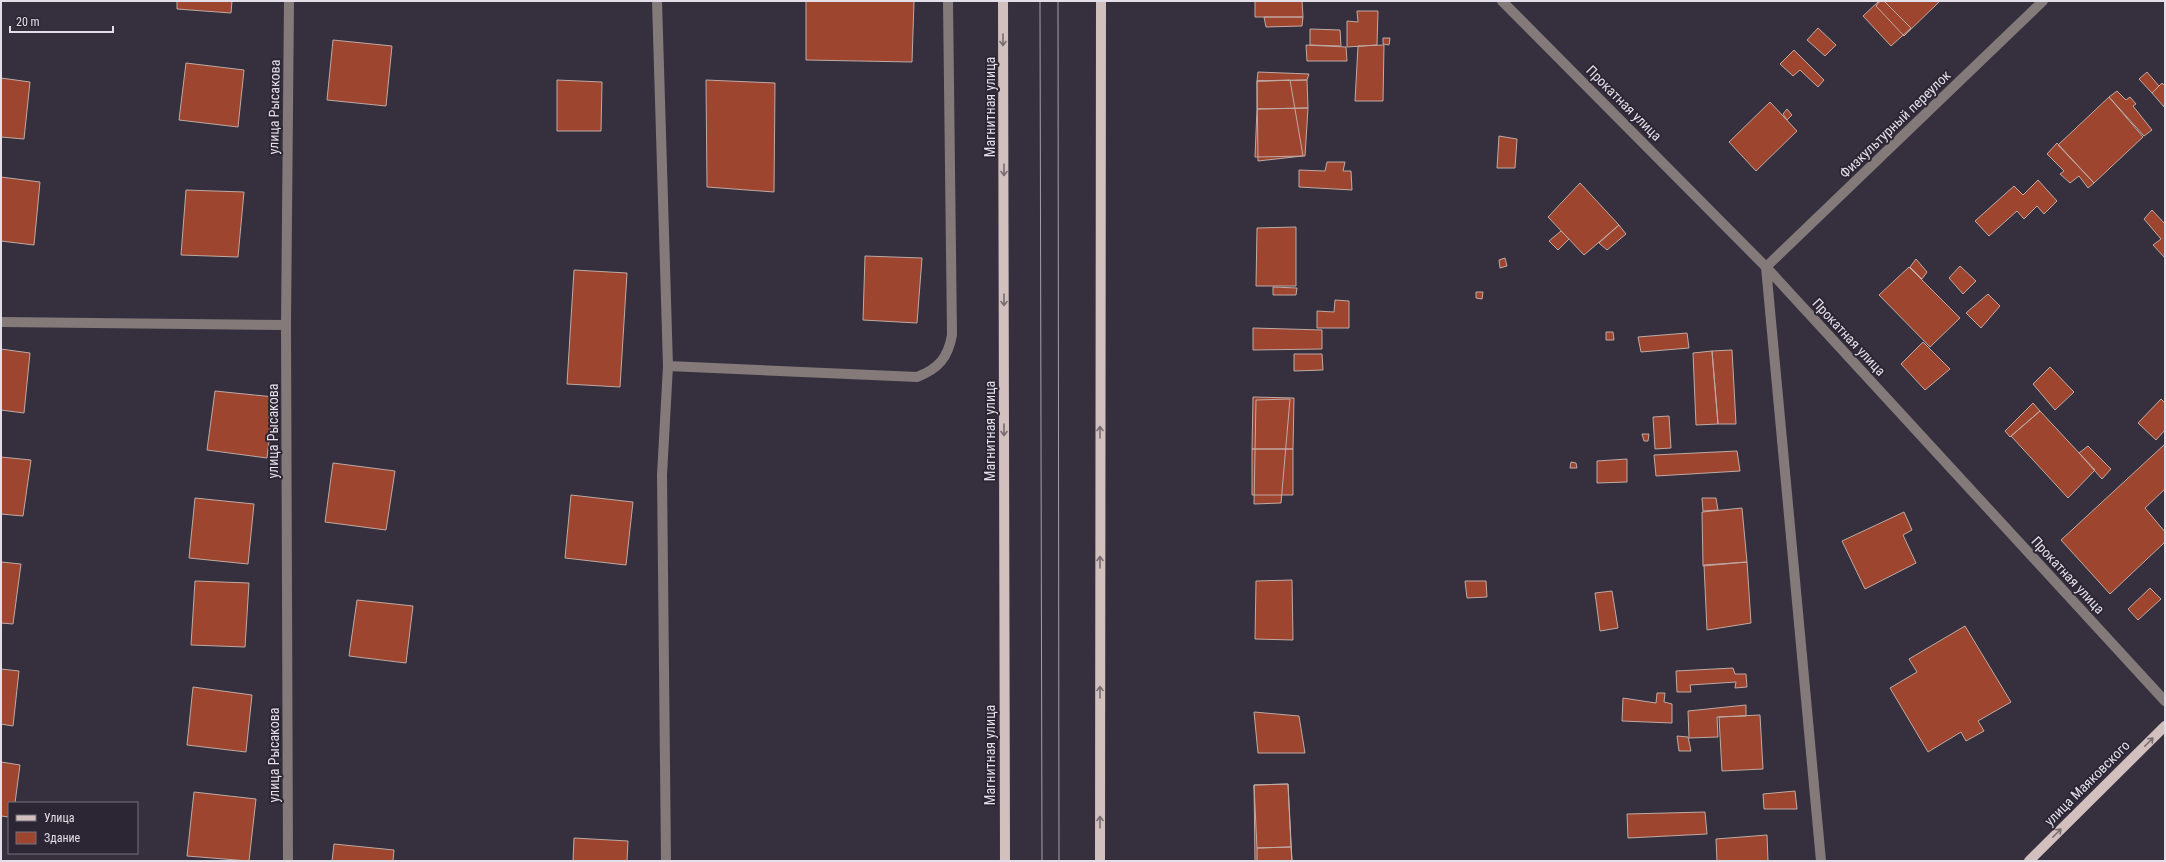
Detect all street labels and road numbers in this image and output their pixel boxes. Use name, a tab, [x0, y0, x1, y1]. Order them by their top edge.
street label: Магнитная улица	[982, 57, 998, 157]
street label: улица Рысакова	[265, 59, 283, 155]
street label: Прокатная улица	[1583, 62, 1665, 144]
street label: Физкультурный переулок	[1836, 67, 1954, 181]
street label: Прокатная улица	[1809, 295, 1889, 379]
street label: Магнитная улица	[982, 381, 998, 481]
street label: улица Рысакова	[265, 384, 281, 478]
street label: Прокатная улица	[2028, 533, 2108, 617]
street label: Магнитная улица	[982, 705, 998, 805]
street label: улица Рысакова	[266, 708, 282, 802]
street label: улица Маяковского	[2041, 737, 2133, 829]

